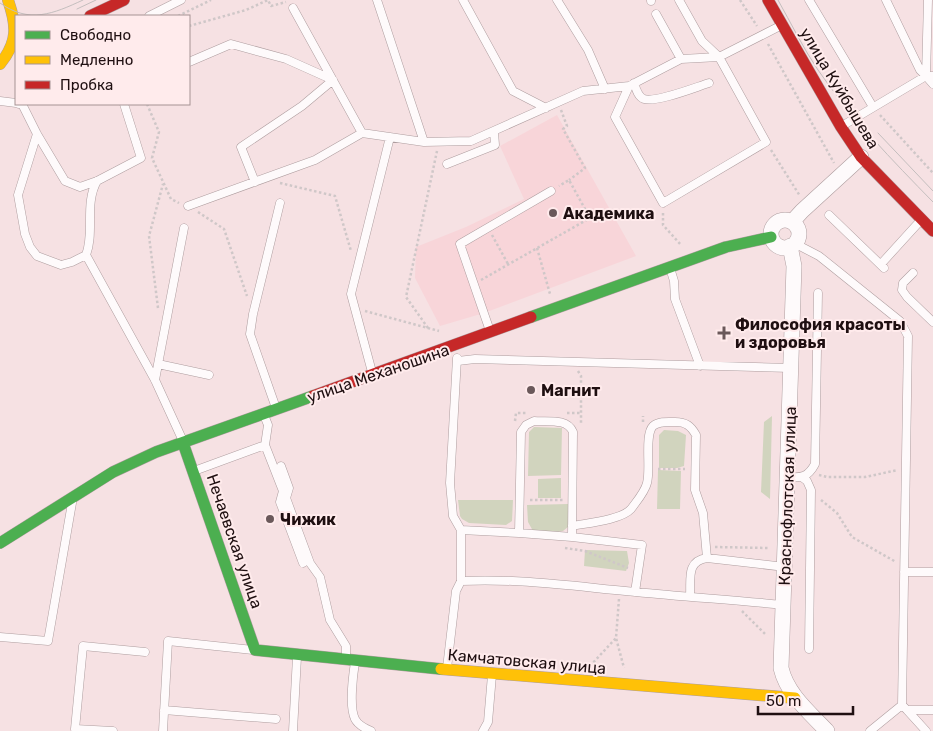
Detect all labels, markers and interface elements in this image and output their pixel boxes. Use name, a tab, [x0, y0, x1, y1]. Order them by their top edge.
legend	[15, 15, 190, 105]
street label: улица Куйбышева	[796, 24, 883, 152]
text: Свободно	[60, 26, 131, 44]
text: Медленно	[60, 51, 133, 69]
text: Пробка	[60, 76, 113, 94]
place label: Академика	[563, 204, 655, 223]
marker: Академика	[547, 207, 559, 219]
place label: Философия красоты и здоровья	[735, 315, 906, 352]
marker: Философия красоты и здоровья	[717, 326, 731, 340]
street label: улица Механошина	[305, 340, 452, 407]
place label: Магнит	[541, 381, 600, 400]
marker: Магнит	[525, 384, 537, 396]
street label: Краснофлотская улица	[775, 406, 800, 586]
street label: Нечаевская улица	[203, 471, 266, 611]
place label: Чижик	[280, 510, 336, 529]
marker: Чижик	[264, 513, 276, 525]
street label: Камчатовская улица	[447, 645, 607, 678]
scale bar	[758, 684, 853, 716]
text: 50 m	[766, 692, 801, 710]

